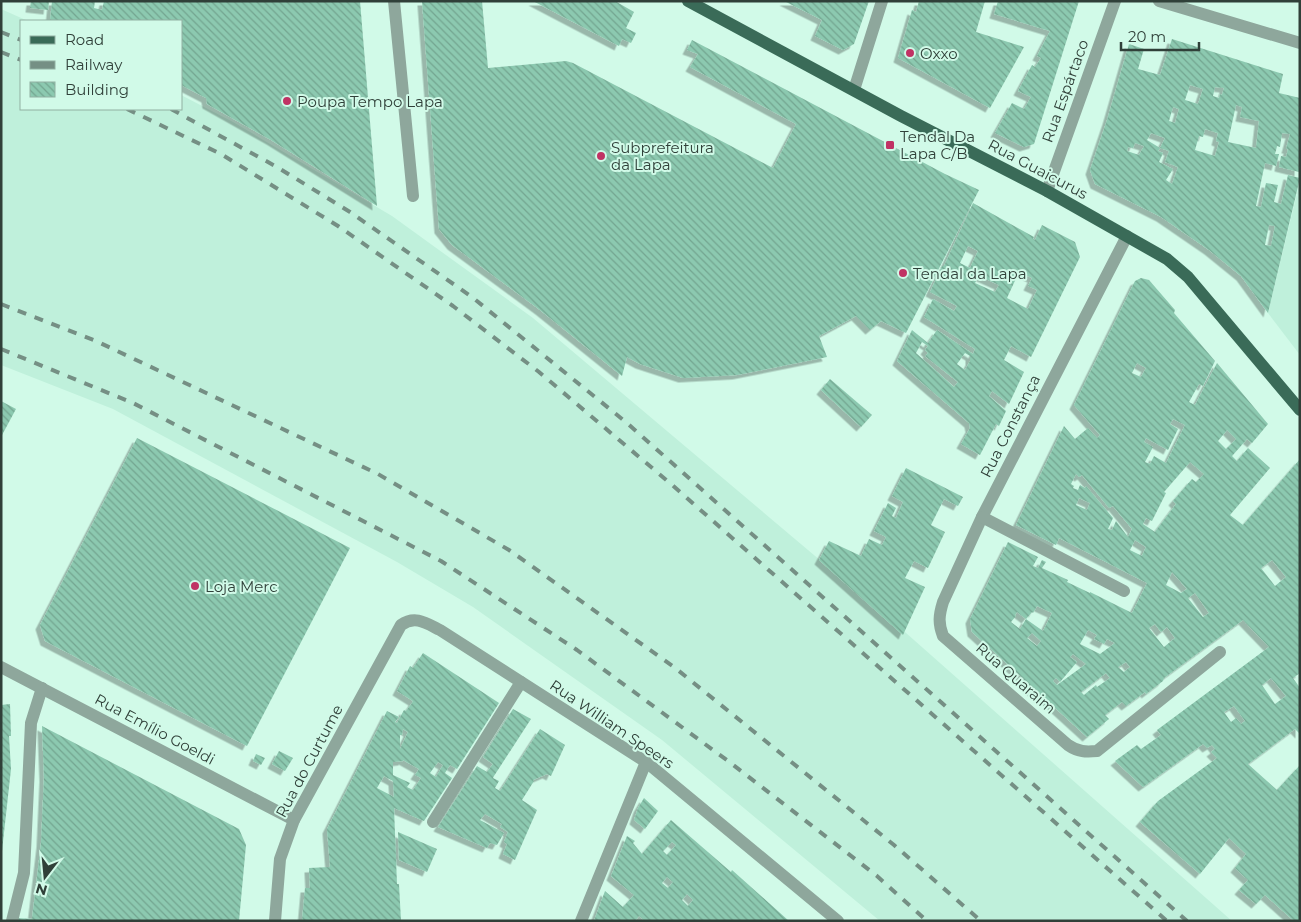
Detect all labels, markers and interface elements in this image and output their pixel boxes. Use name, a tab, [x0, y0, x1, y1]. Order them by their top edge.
legend	[20, 20, 182, 110]
scale bar	[1121, 20, 1198, 52]
text: 20 m	[1128, 27, 1166, 46]
text: Road	[65, 30, 104, 49]
street label: Rua Espártaco	[1038, 37, 1092, 145]
place label: Oxxo	[920, 44, 958, 63]
marker: Oxxo	[904, 47, 916, 59]
text: Railway	[65, 55, 123, 74]
text: Building	[65, 80, 129, 99]
place label: Poupa Tempo Lapa	[297, 92, 443, 111]
marker: Poupa Tempo Lapa	[281, 95, 293, 107]
place label: Tendal Da Lapa C/B	[900, 127, 975, 163]
street label: Rua Guaicurus	[985, 135, 1091, 203]
place label: Subprefeitura da Lapa	[611, 138, 714, 174]
marker: Tendal Da Lapa C/B	[884, 139, 896, 151]
marker: Subprefeitura da Lapa	[595, 150, 607, 162]
place label: Tendal da Lapa	[913, 264, 1027, 283]
marker: Tendal da Lapa	[897, 267, 909, 279]
street label: Rua Constança	[976, 371, 1044, 481]
place label: Loja Merc	[205, 577, 278, 596]
marker: Loja Merc	[189, 580, 201, 592]
street label: Rua Quaraim	[972, 638, 1060, 718]
street label: Rua William Speers	[546, 675, 678, 773]
street label: Rua Emílio Goeldi	[92, 689, 218, 769]
street label: Rua do Curtume	[271, 701, 347, 821]
north arrow	[20, 852, 70, 902]
text: N	[33, 879, 49, 900]

